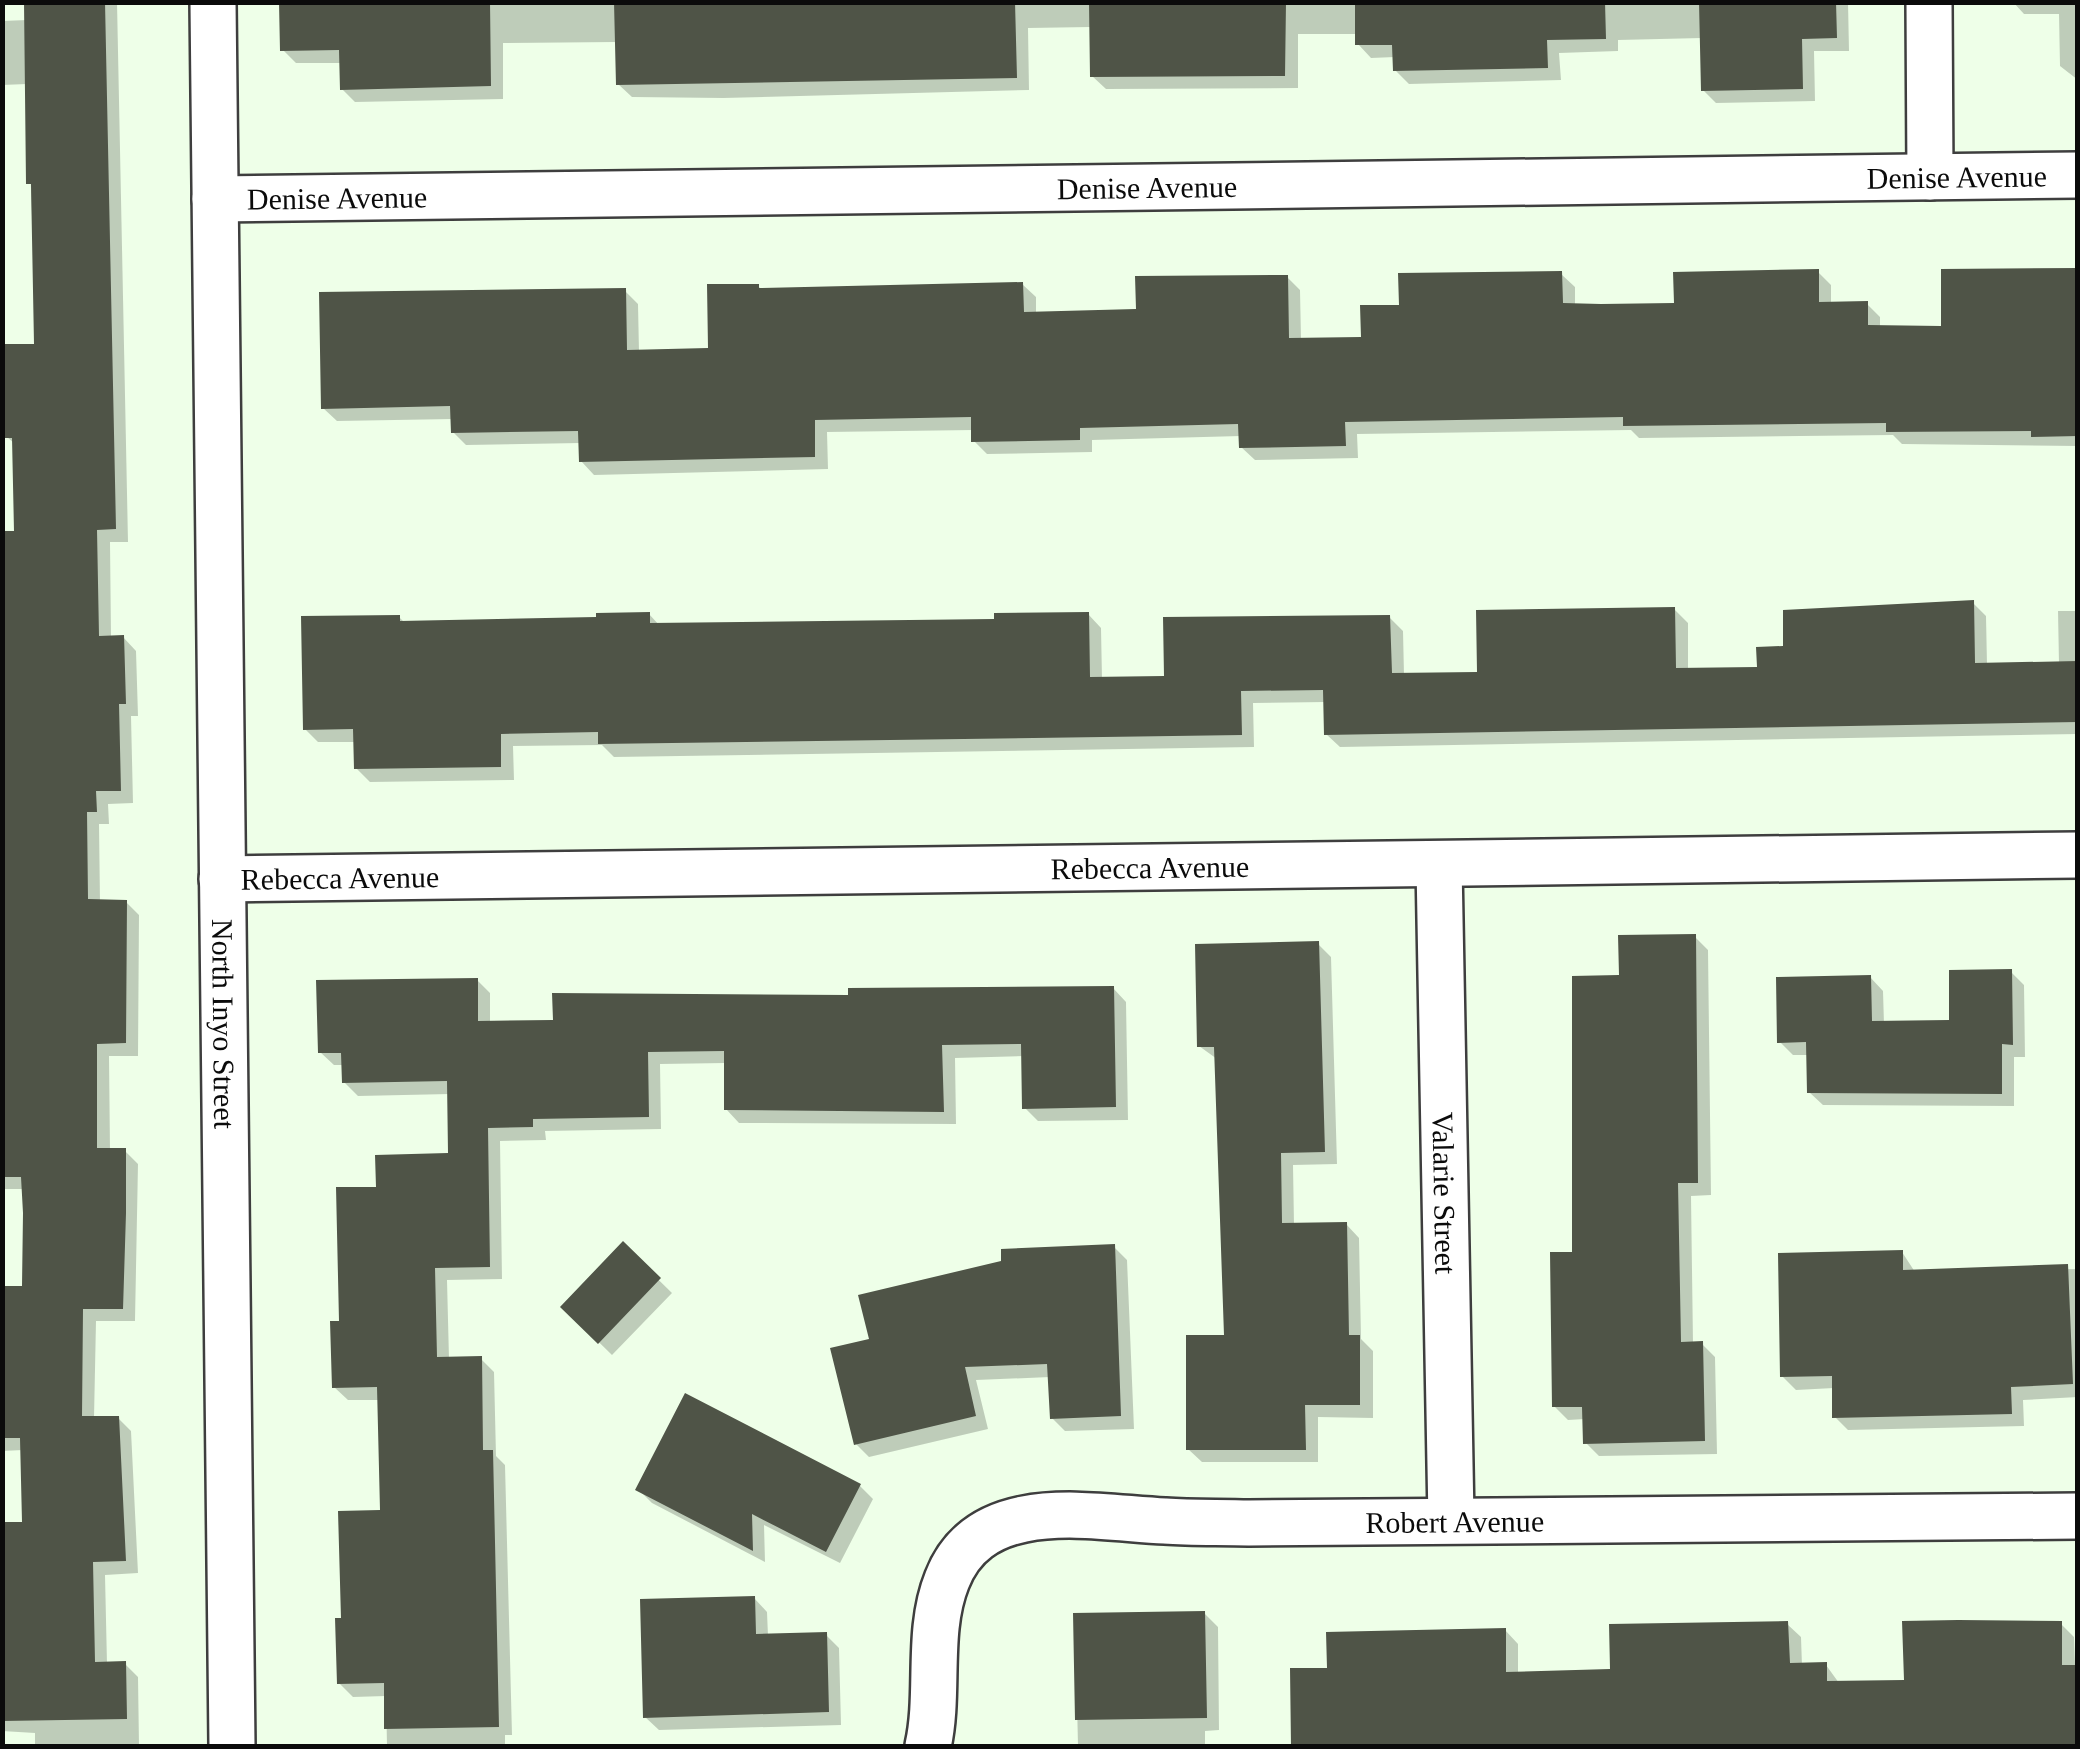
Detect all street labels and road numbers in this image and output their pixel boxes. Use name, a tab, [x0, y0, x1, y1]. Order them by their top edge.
street label: Denise Avenue	[1866, 159, 2047, 194]
street label: Denise Avenue	[1057, 169, 1237, 205]
street label: Denise Avenue	[247, 180, 427, 215]
street label: Rebecca Avenue	[1050, 849, 1249, 885]
street label: Rebecca Avenue	[240, 860, 440, 895]
street label: North Inyo Street	[206, 919, 242, 1130]
street label: Valarie Street	[1427, 1111, 1463, 1275]
street label: Robert Avenue	[1365, 1504, 1544, 1539]

